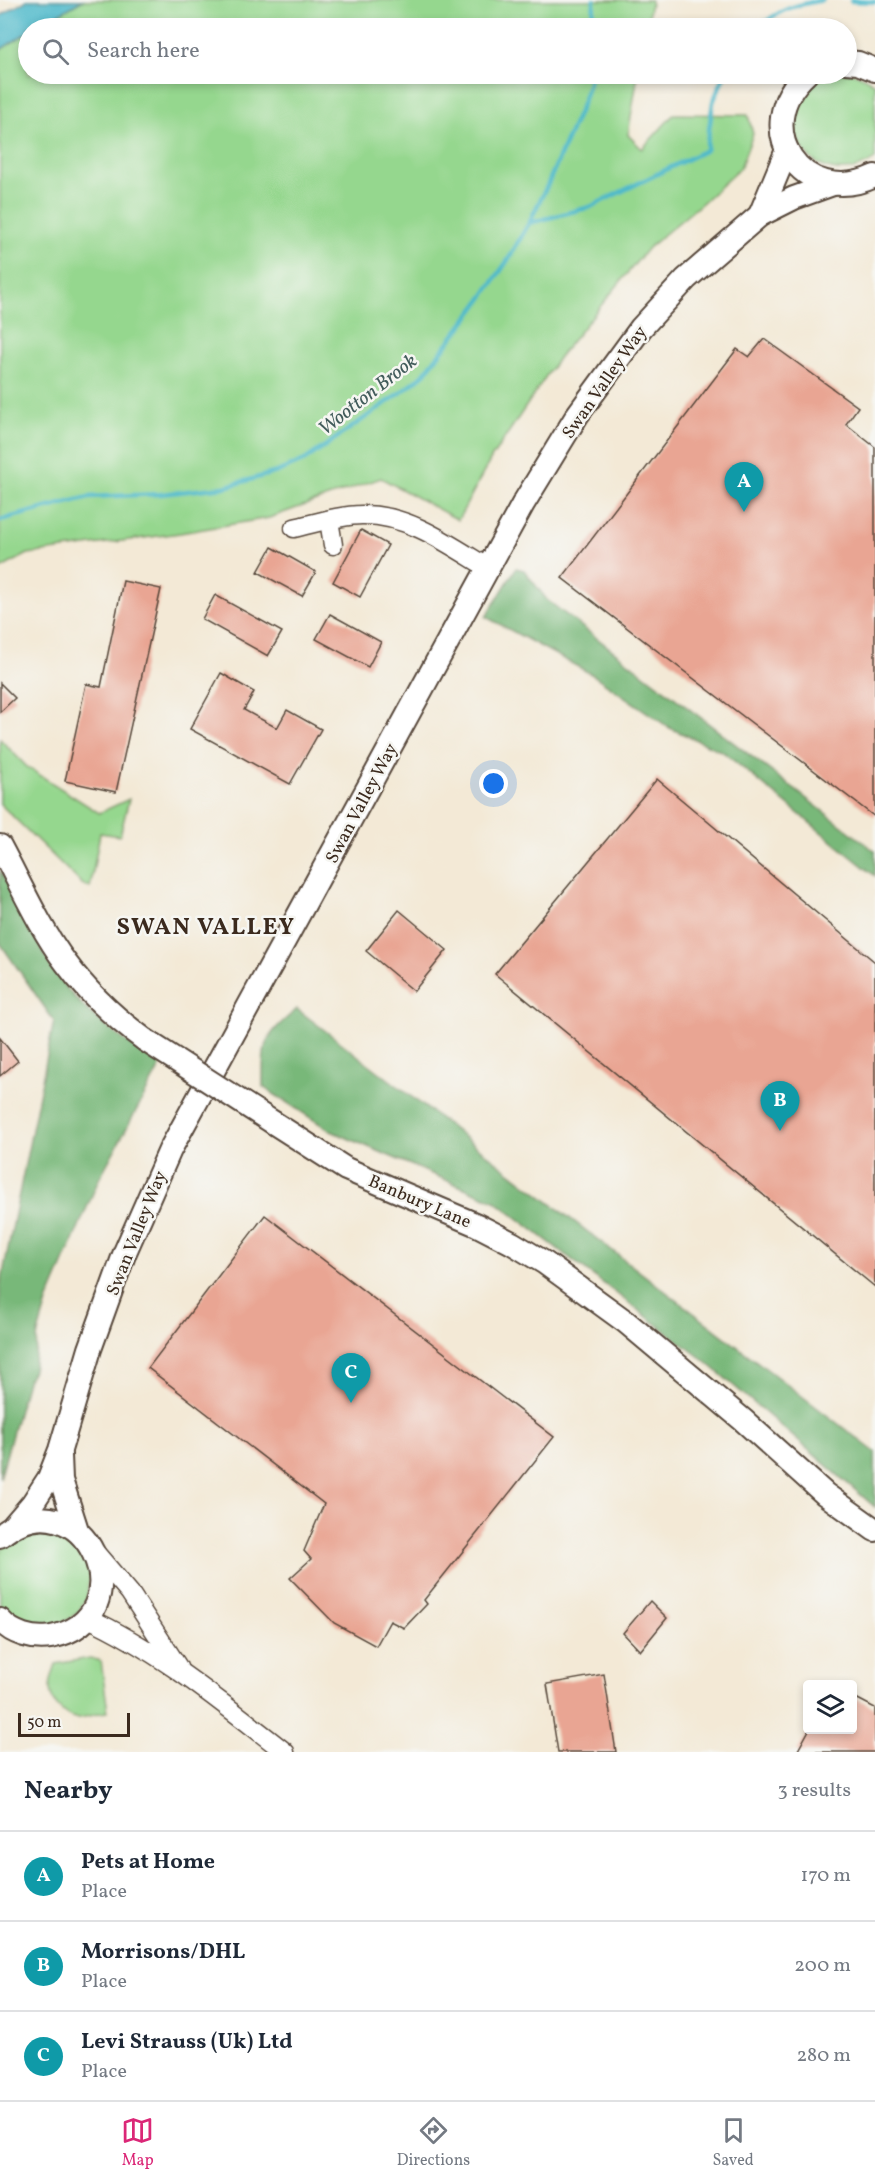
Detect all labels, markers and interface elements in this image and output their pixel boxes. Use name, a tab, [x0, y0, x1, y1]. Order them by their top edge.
search box	[18, 18, 857, 84]
icon: search	[39, 35, 72, 68]
text: Search here	[87, 36, 200, 67]
street label: Swan Valley Way	[557, 321, 654, 444]
water label: Wootton Brook	[313, 348, 424, 443]
pin: A	[724, 462, 764, 512]
street label: Swan Valley Way	[320, 739, 405, 868]
your location	[479, 769, 508, 798]
district label: SWAN VALLEY	[116, 911, 296, 945]
pin: B	[760, 1082, 800, 1131]
street label: Swan Valley Way	[101, 1167, 174, 1300]
street label: Banbury Lane	[364, 1169, 475, 1235]
pin: C	[332, 1354, 370, 1403]
map controls	[803, 1680, 857, 1734]
button: layers	[803, 1680, 857, 1734]
scale bar	[18, 1710, 130, 1738]
text: 50 m	[27, 1712, 61, 1734]
text: Nearby	[24, 1773, 113, 1809]
text: 3 results	[777, 1777, 851, 1805]
text: Pets at Home	[81, 1847, 215, 1878]
text: A	[36, 1862, 51, 1890]
text: 170 m	[801, 1862, 851, 1890]
text: Place	[81, 1878, 127, 1906]
text: Morrisons/DHL	[81, 1937, 245, 1968]
text: B	[37, 1952, 50, 1980]
text: 200 m	[794, 1952, 851, 1980]
text: Place	[81, 1968, 127, 1996]
text: Levi Strauss (Uk) Ltd	[81, 2027, 293, 2058]
text: C	[37, 2042, 50, 2070]
text: 280 m	[796, 2042, 851, 2070]
text: Place	[81, 2058, 127, 2086]
tab: Map	[121, 2114, 154, 2172]
tab: Directions	[397, 2114, 470, 2172]
tab: Saved	[713, 2114, 754, 2172]

